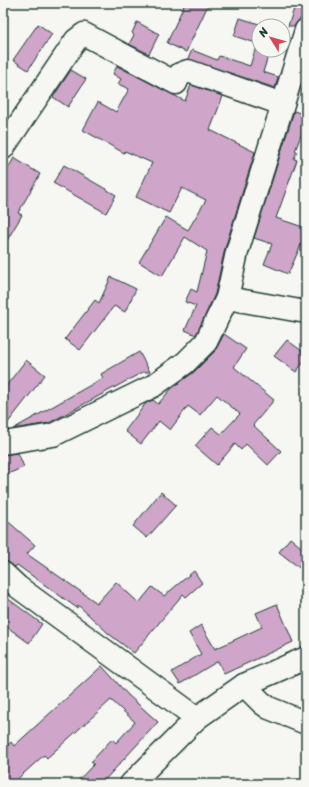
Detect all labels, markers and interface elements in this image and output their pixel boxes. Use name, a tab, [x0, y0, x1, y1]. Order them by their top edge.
north arrow	[251, 18, 291, 58]
text: N	[253, 23, 274, 42]

